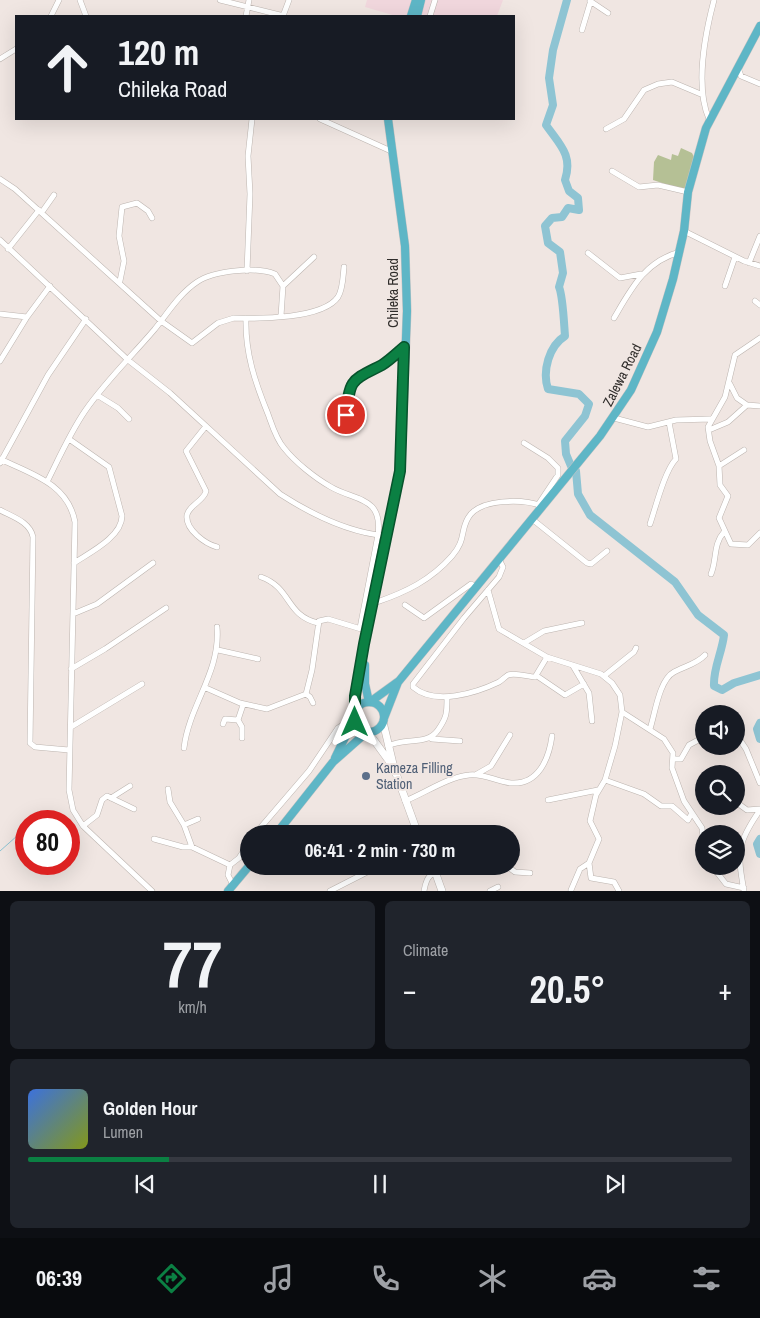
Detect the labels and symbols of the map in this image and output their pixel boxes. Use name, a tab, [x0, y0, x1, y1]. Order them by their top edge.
street label: Chileka Road	[384, 258, 402, 328]
street label: Zalewa Road	[599, 341, 645, 409]
pin	[325, 394, 367, 436]
position arrow	[328, 695, 380, 747]
place label: Kameza Filling Station	[376, 759, 453, 793]
marker: Kameza Filling Station	[360, 770, 372, 782]
speed limit sign: 80	[15, 810, 80, 875]

